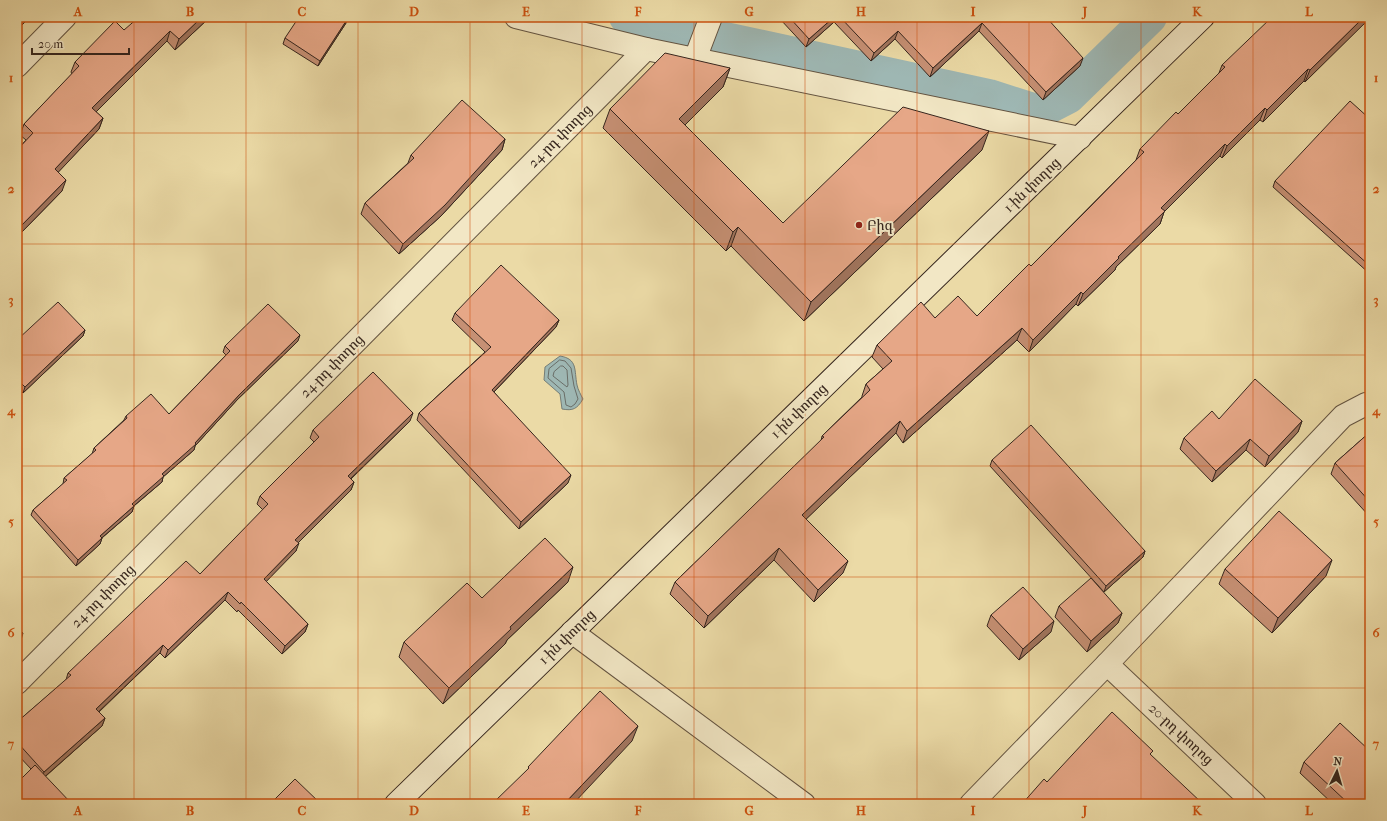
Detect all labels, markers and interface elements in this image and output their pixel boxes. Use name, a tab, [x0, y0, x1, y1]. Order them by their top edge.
text: A	[73, 4, 83, 19]
text: B	[186, 4, 195, 19]
text: C	[298, 4, 307, 19]
text: D	[409, 4, 419, 19]
text: E	[522, 4, 530, 19]
text: F	[634, 4, 642, 19]
text: G	[744, 4, 754, 19]
text: H	[856, 4, 867, 19]
text: I	[970, 4, 976, 19]
text: J	[1081, 4, 1088, 20]
text: K	[1192, 4, 1203, 19]
text: L	[1305, 4, 1314, 19]
scale bar	[32, 30, 129, 56]
text: 20 m	[38, 37, 63, 51]
text: 1	[9, 70, 14, 85]
text: 1	[1374, 70, 1379, 85]
street label: 24-րդ փողոց	[525, 101, 595, 171]
street label: 1-ին փողոց	[1000, 154, 1064, 216]
text: 2	[8, 181, 15, 196]
text: 2	[1373, 181, 1380, 196]
place label: Բիգ	[867, 217, 893, 234]
marker: Բիգ	[854, 220, 864, 230]
text: 3	[8, 292, 14, 308]
text: 3	[1373, 292, 1379, 308]
street label: 24-րդ փողոց	[297, 331, 367, 401]
street label: 1-ին փողոց	[767, 380, 831, 442]
text: 4	[6, 403, 16, 419]
text: 4	[1371, 403, 1381, 419]
text: 5	[8, 514, 14, 529]
text: 5	[1373, 514, 1379, 529]
street label: 24-րդ փողոց	[68, 561, 138, 631]
street label: 1-ին փողոց	[535, 606, 599, 668]
text: 6	[7, 625, 15, 640]
text: 6	[1372, 625, 1380, 640]
street label: 20-րդ փողոց	[1145, 700, 1217, 768]
text: 7	[7, 736, 15, 751]
text: 7	[1372, 736, 1380, 751]
north arrow	[1317, 751, 1357, 791]
text: N	[1333, 755, 1343, 768]
text: A	[73, 803, 83, 818]
text: B	[186, 803, 195, 818]
text: C	[298, 803, 307, 818]
text: D	[409, 803, 419, 818]
text: E	[522, 803, 530, 818]
text: F	[634, 803, 642, 818]
text: G	[744, 803, 754, 818]
text: H	[856, 803, 867, 818]
text: I	[970, 803, 976, 818]
text: J	[1081, 803, 1088, 819]
text: K	[1192, 803, 1203, 818]
text: L	[1305, 803, 1314, 818]

